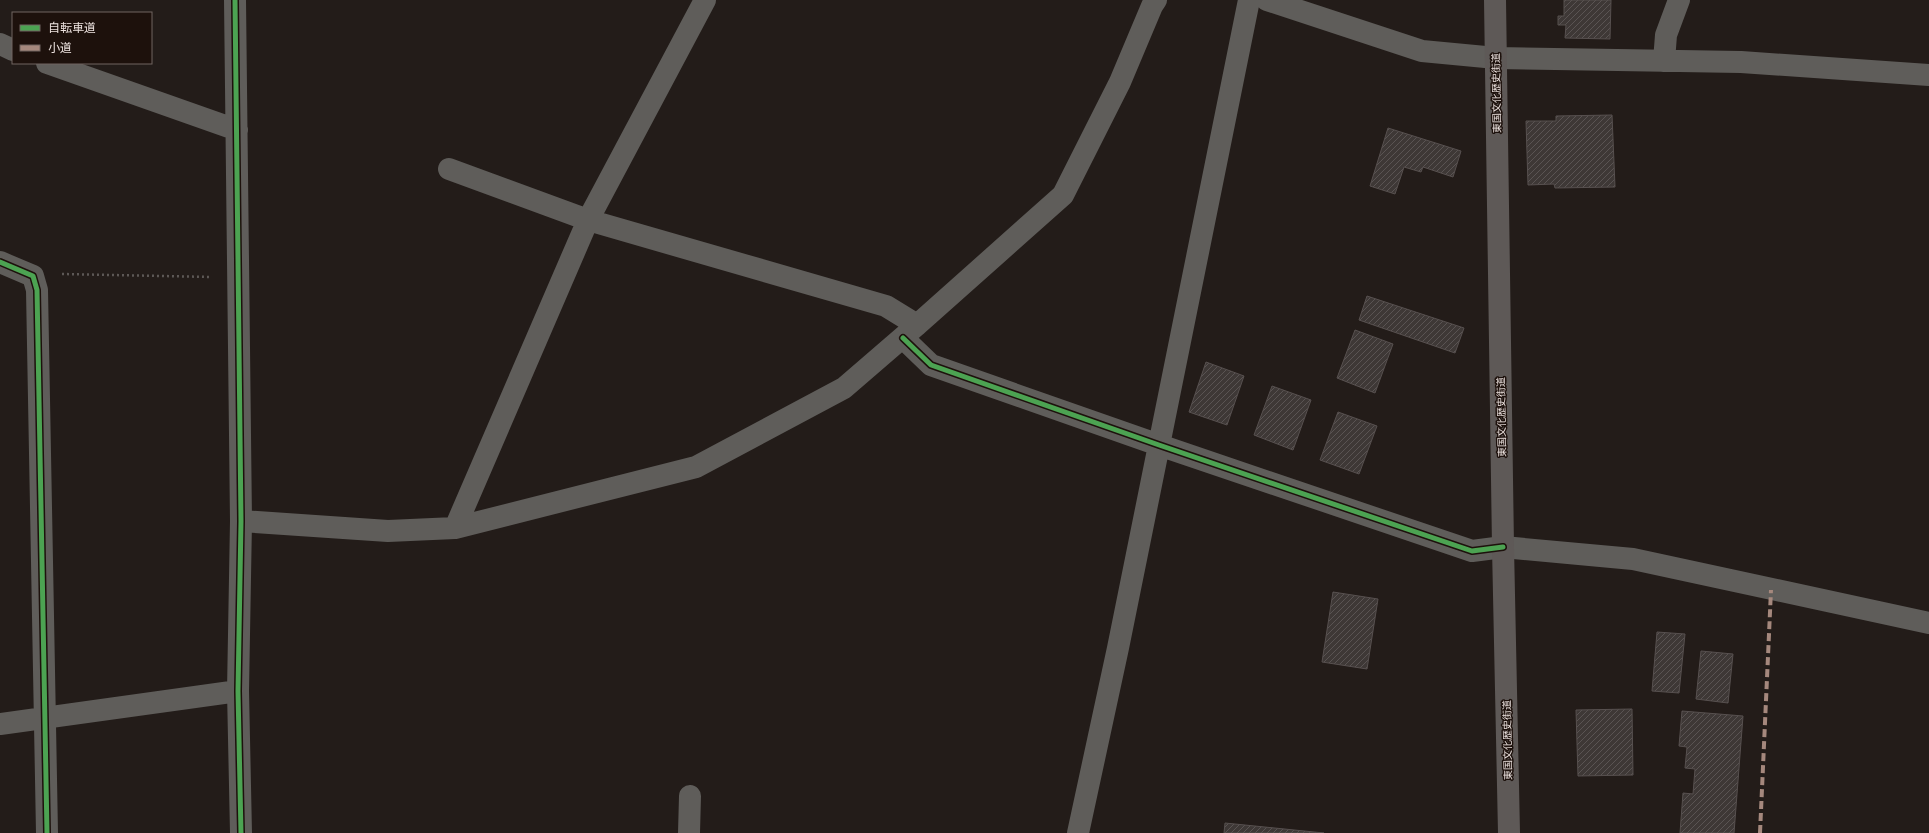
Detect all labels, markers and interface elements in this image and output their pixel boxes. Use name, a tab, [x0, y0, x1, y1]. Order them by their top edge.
legend	[12, 12, 152, 64]
text: 自転車道	[48, 21, 96, 35]
text: 小道	[48, 41, 72, 55]
street label: 東国文化歴史街道	[1490, 53, 1503, 133]
street label: 東国文化歴史街道	[1495, 377, 1508, 457]
street label: 東国文化歴史街道	[1501, 700, 1514, 780]

